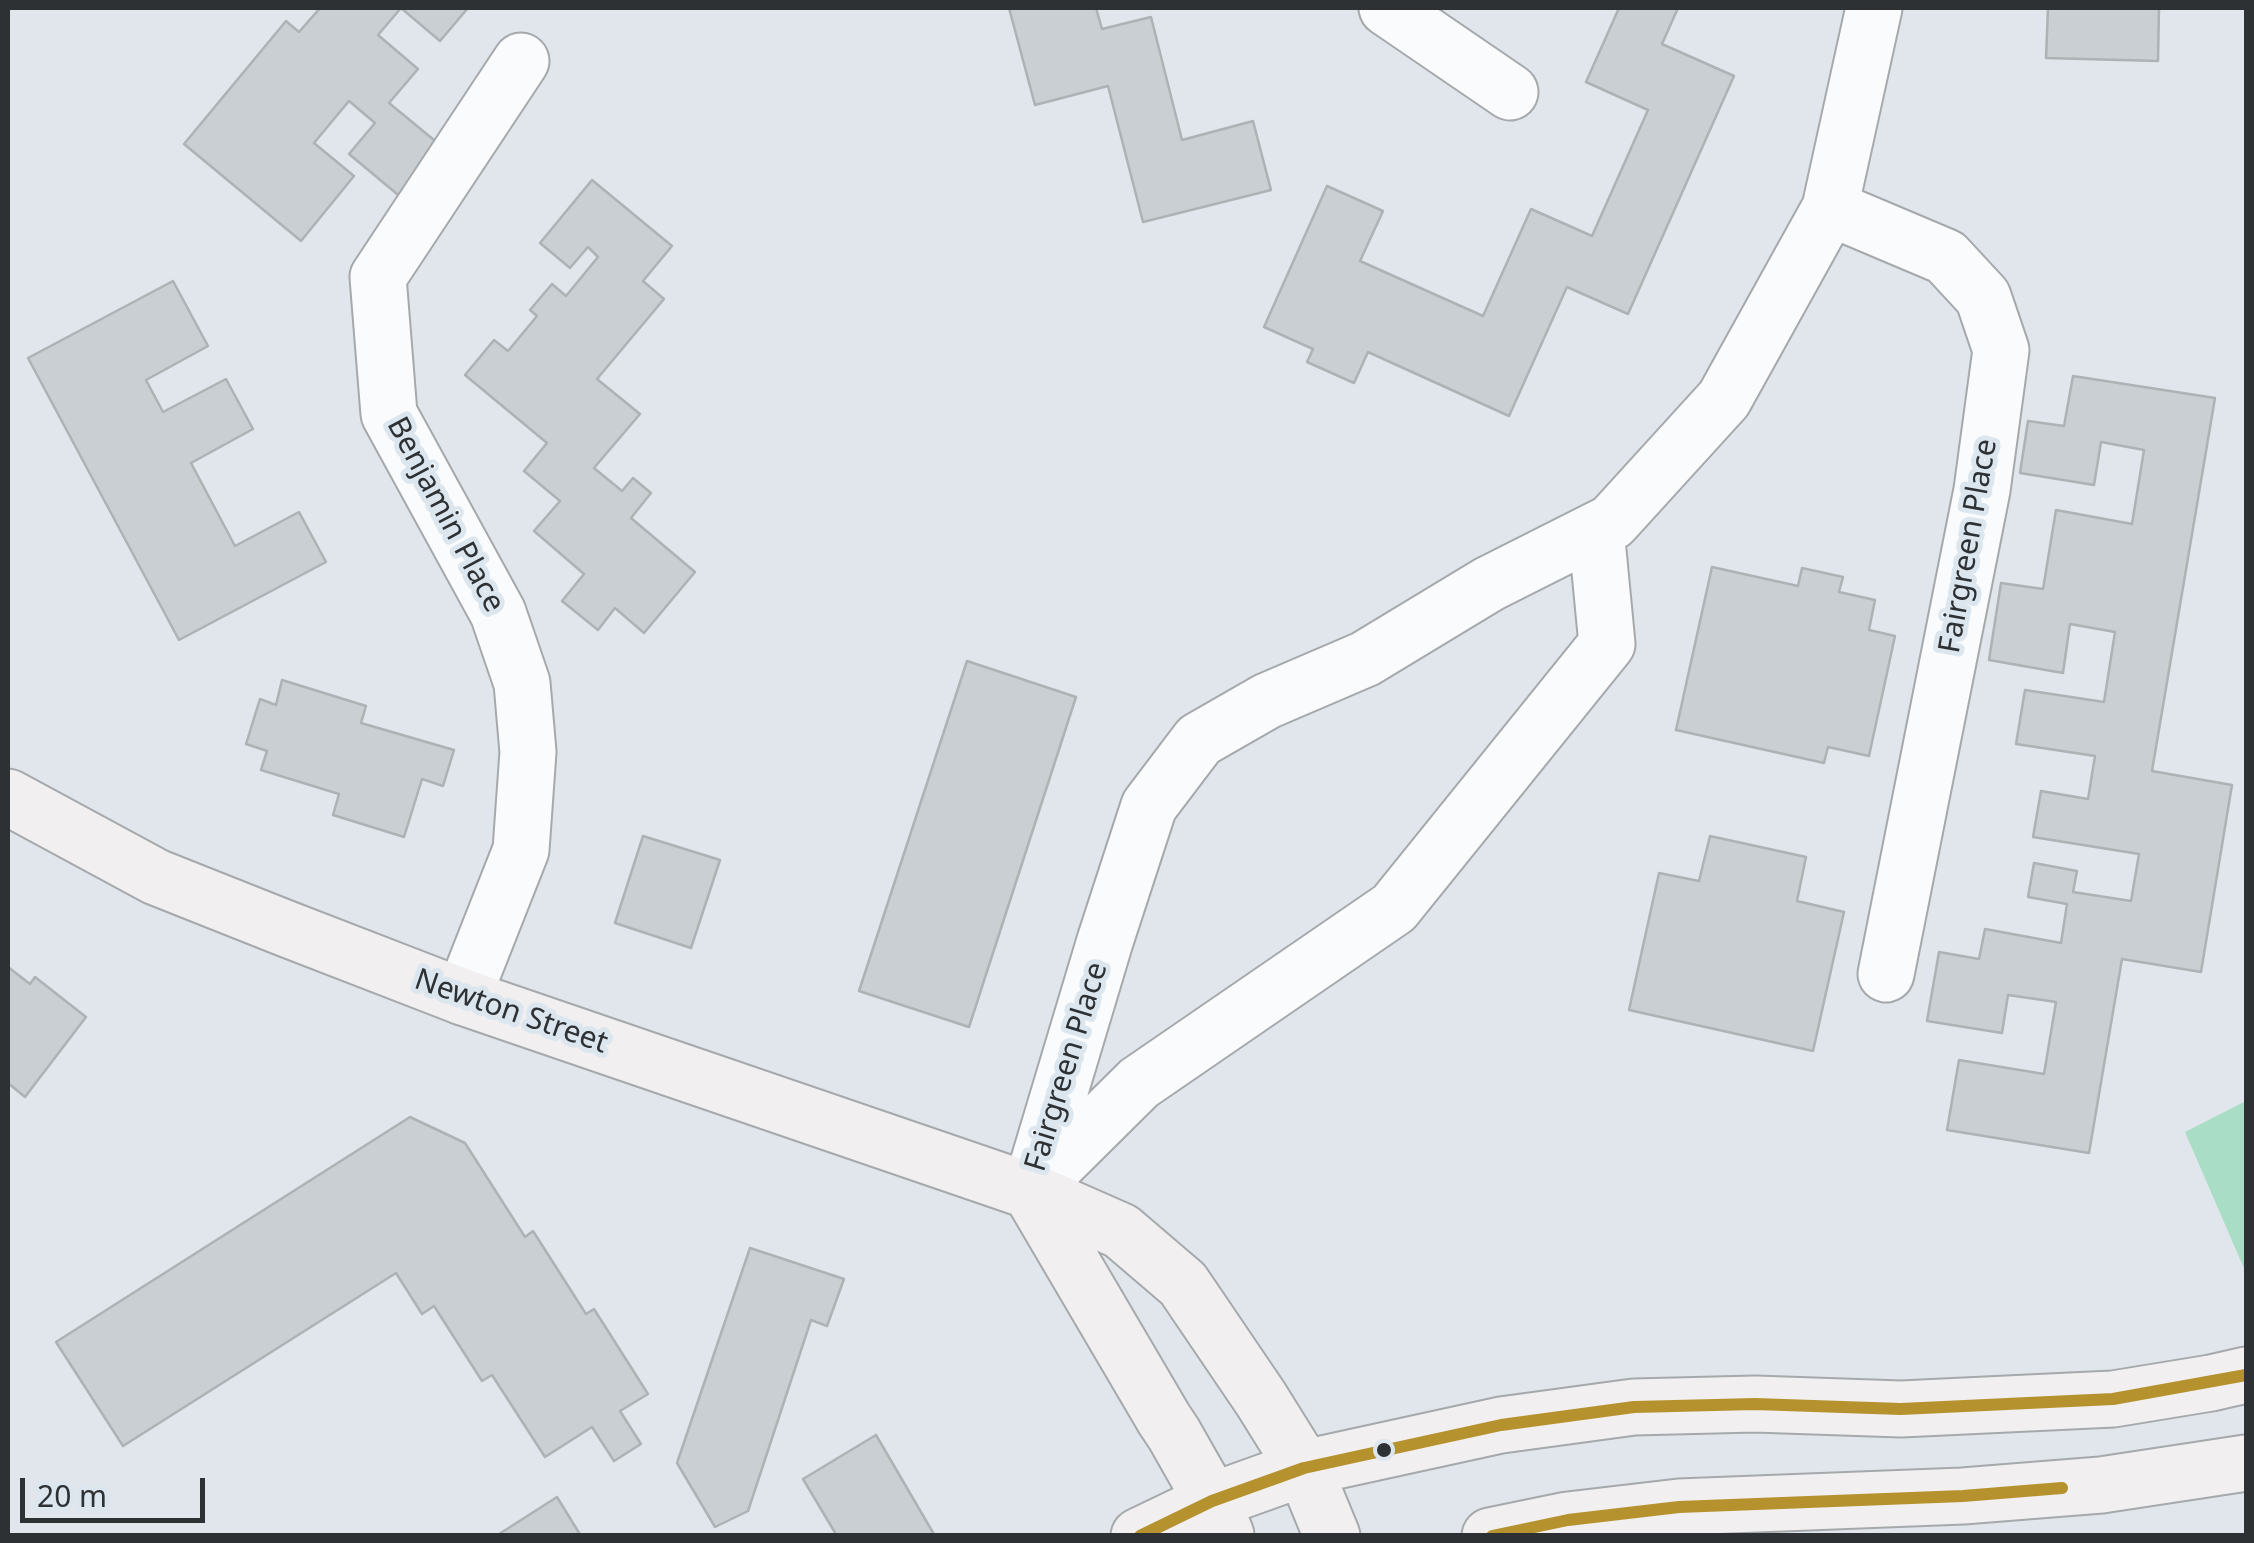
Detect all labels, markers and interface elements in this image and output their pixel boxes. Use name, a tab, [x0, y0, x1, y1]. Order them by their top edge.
street label: Benjamin Place	[378, 411, 512, 619]
street label: Fairgreen Place	[1932, 436, 2006, 656]
street label: Fairgreen Place	[1018, 958, 1116, 1176]
street label: Newton Street	[410, 962, 612, 1062]
unlabelled marker	[1374, 1440, 1394, 1460]
scale bar	[25, 1458, 210, 1520]
text: 20 m	[37, 1475, 107, 1516]

